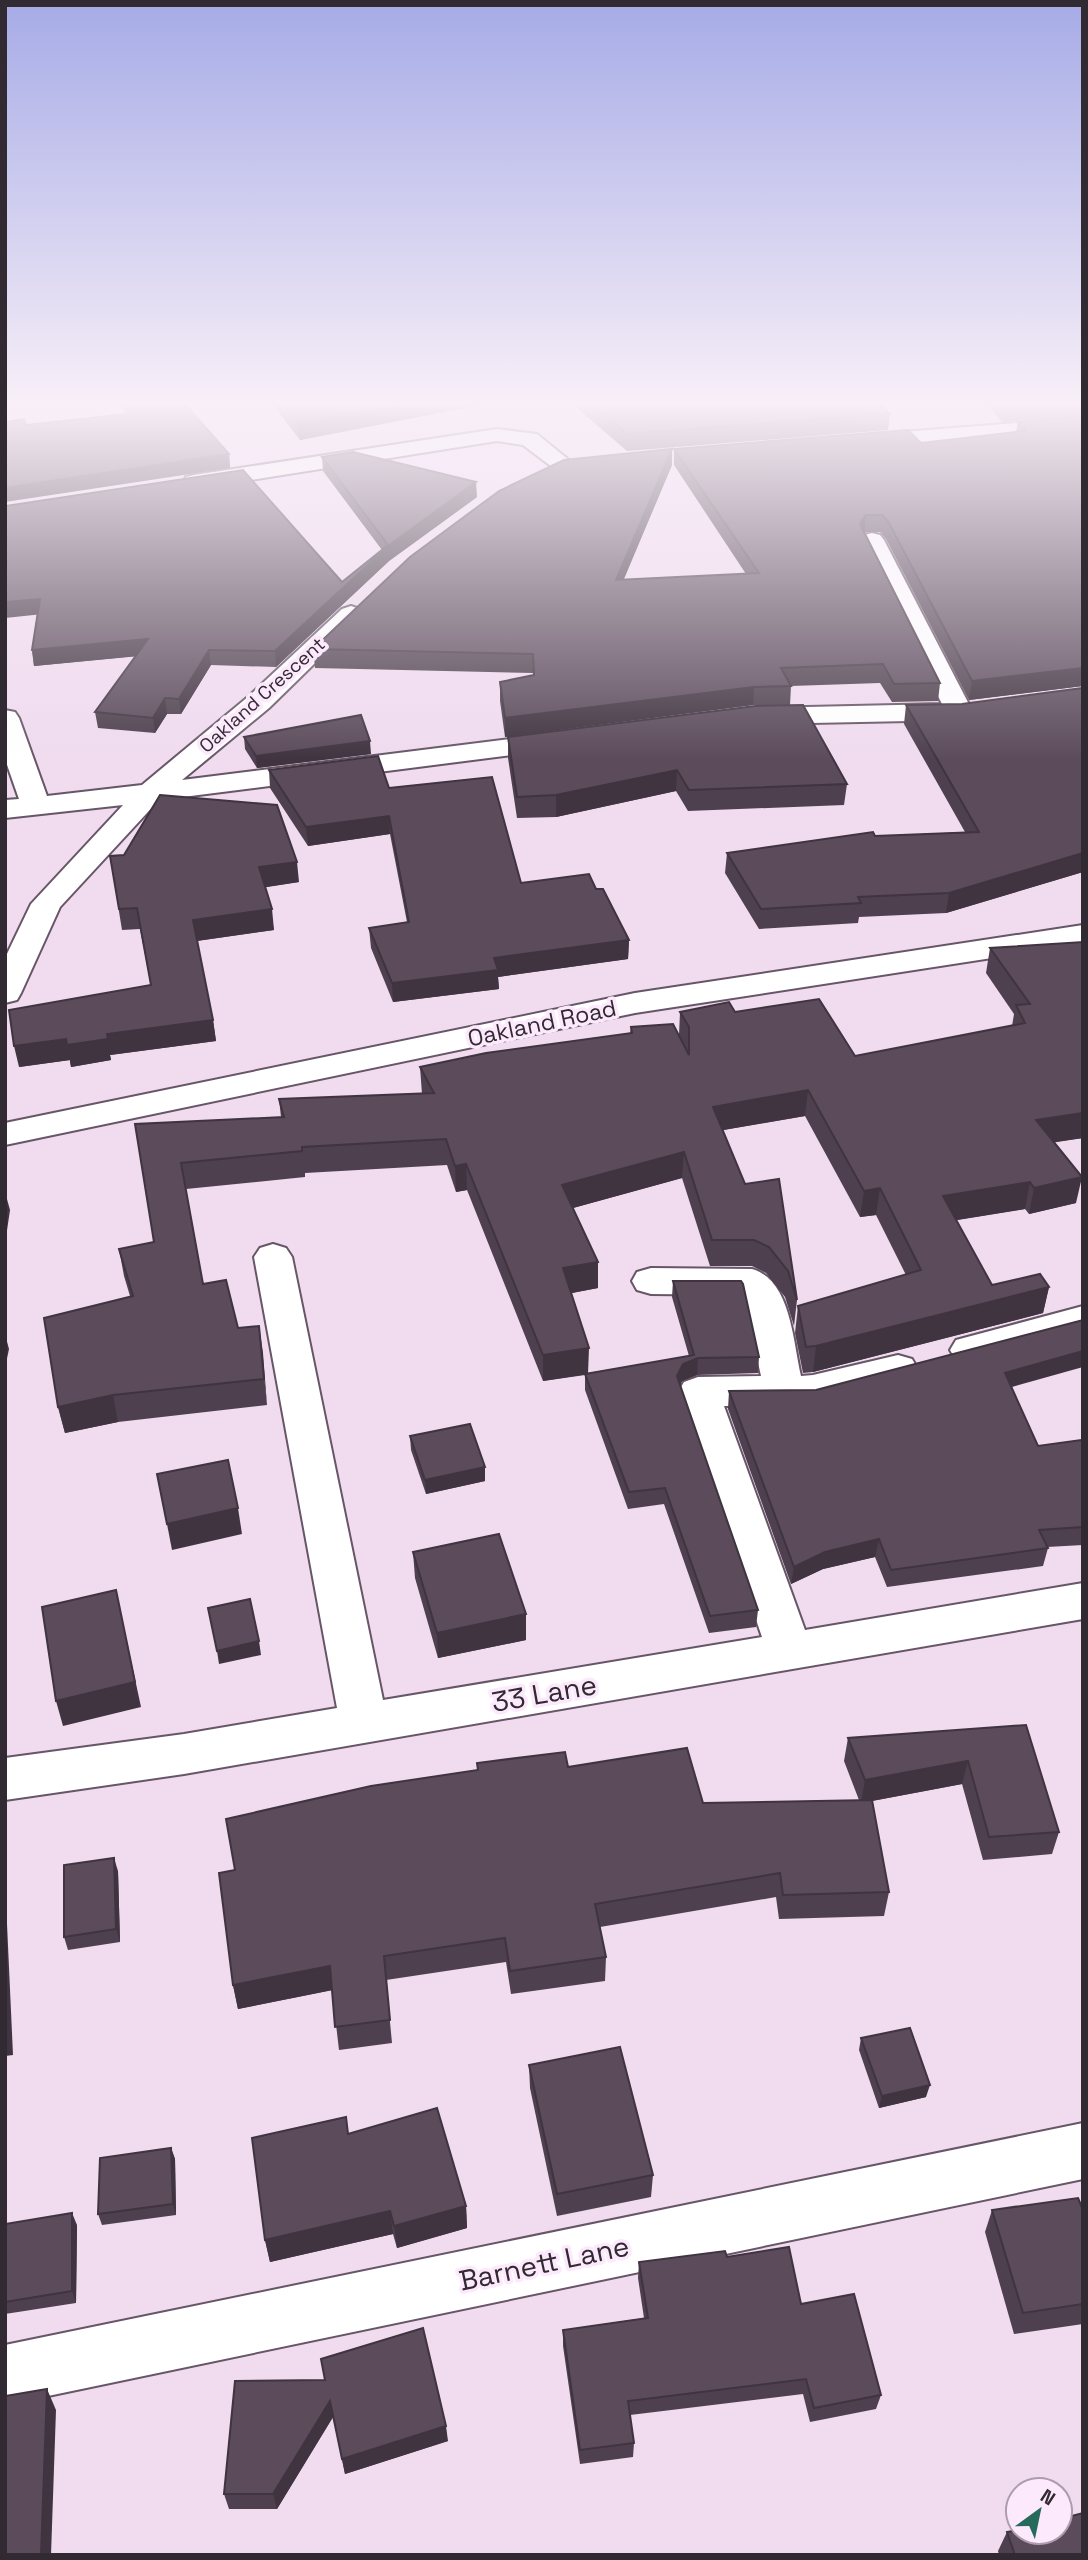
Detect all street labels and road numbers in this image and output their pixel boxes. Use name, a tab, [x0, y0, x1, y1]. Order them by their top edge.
street label: Oakland Crescent	[194, 632, 330, 758]
street label: Oakland Road	[465, 993, 619, 1053]
street label: 33 Lane	[489, 1666, 599, 1720]
street label: Barnett Lane	[456, 2227, 632, 2299]

